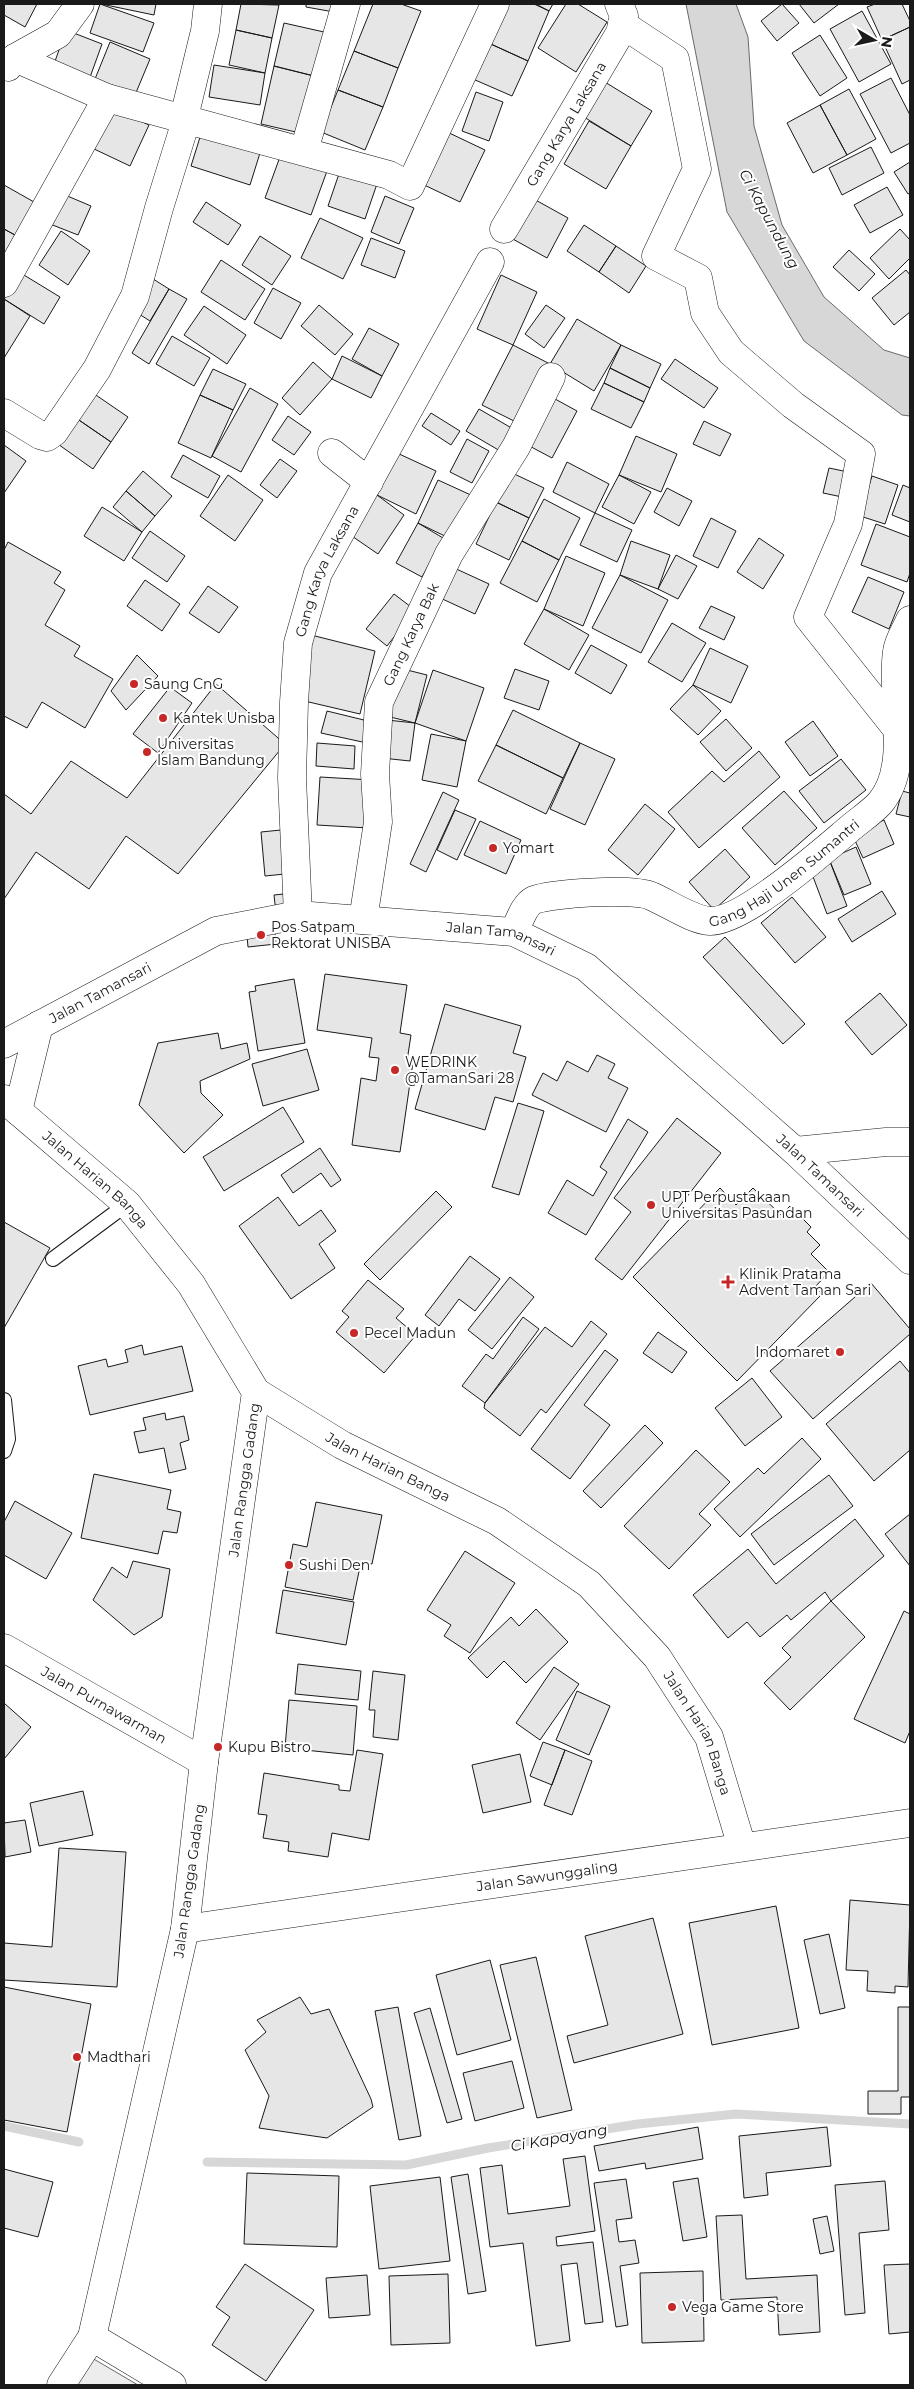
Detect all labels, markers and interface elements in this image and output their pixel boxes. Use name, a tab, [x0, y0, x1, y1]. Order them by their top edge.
north arrow	[849, 15, 899, 65]
text: N	[877, 35, 897, 49]
street label: Gang Karya Laksana	[522, 58, 610, 190]
water label: Ci Kapundung	[735, 166, 804, 272]
street label: Gang Karya Laksana	[291, 502, 363, 639]
street label: Gang Karya Bak	[379, 580, 443, 689]
place label: Saung CnG	[144, 675, 223, 693]
marker: Saung CnG	[128, 678, 140, 690]
place label: Kantek Unisba	[173, 709, 275, 727]
marker: Kantek Unisba	[157, 712, 169, 724]
place label: Universitas Islam Bandung	[157, 735, 265, 769]
marker: Universitas Islam Bandung	[141, 746, 153, 758]
street label: Gang Haji Unen Sumantri	[708, 815, 863, 930]
place label: Yomart	[503, 839, 555, 857]
marker: Yomart	[487, 842, 499, 854]
place label: Pos Satpam Rektorat UNISBA	[271, 918, 392, 952]
street label: Jalan Tamansari	[444, 918, 559, 960]
marker: Pos Satpam Rektorat UNISBA	[255, 929, 267, 941]
street label: Jalan Tamansari	[45, 958, 154, 1028]
place label: WEDRINK @TamanSari 28	[405, 1053, 515, 1087]
marker: WEDRINK @TamanSari 28	[389, 1064, 401, 1076]
street label: Jalan Harian Banga	[38, 1126, 152, 1232]
street label: Jalan Tamansari	[772, 1129, 868, 1221]
place label: UPT Perpustakaan Universitas Pasundan	[661, 1188, 812, 1222]
marker: UPT Perpustakaan Universitas Pasundan	[645, 1199, 657, 1211]
place label: Klinik Pratama Advent Taman Sari	[739, 1265, 871, 1299]
marker: Klinik Pratama Advent Taman Sari	[721, 1275, 735, 1289]
place label: Pecel Madun	[364, 1324, 456, 1342]
marker: Pecel Madun	[348, 1327, 360, 1339]
place label: Indomaret	[755, 1343, 830, 1361]
marker: Indomaret	[834, 1346, 846, 1358]
street label: Jalan Rangga Gadang	[224, 1402, 264, 1559]
street label: Jalan Harian Banga	[322, 1428, 453, 1506]
place label: Sushi Den	[299, 1556, 370, 1574]
marker: Sushi Den	[283, 1559, 295, 1571]
street label: Jalan Purnawarman	[37, 1662, 170, 1748]
street label: Jalan Harian Banga	[659, 1667, 735, 1797]
place label: Kupu Bistro	[228, 1738, 311, 1756]
marker: Kupu Bistro	[212, 1741, 224, 1753]
street label: Jalan Rangga Gadang	[169, 1803, 209, 1960]
street label: Jalan Sawunggaling	[474, 1857, 619, 1895]
place label: Madthari	[87, 2048, 151, 2066]
marker: Madthari	[71, 2051, 83, 2063]
water label: Ci Kapayang	[509, 2120, 609, 2155]
place label: Vega Game Store	[682, 2298, 804, 2316]
marker: Vega Game Store	[666, 2301, 678, 2313]

